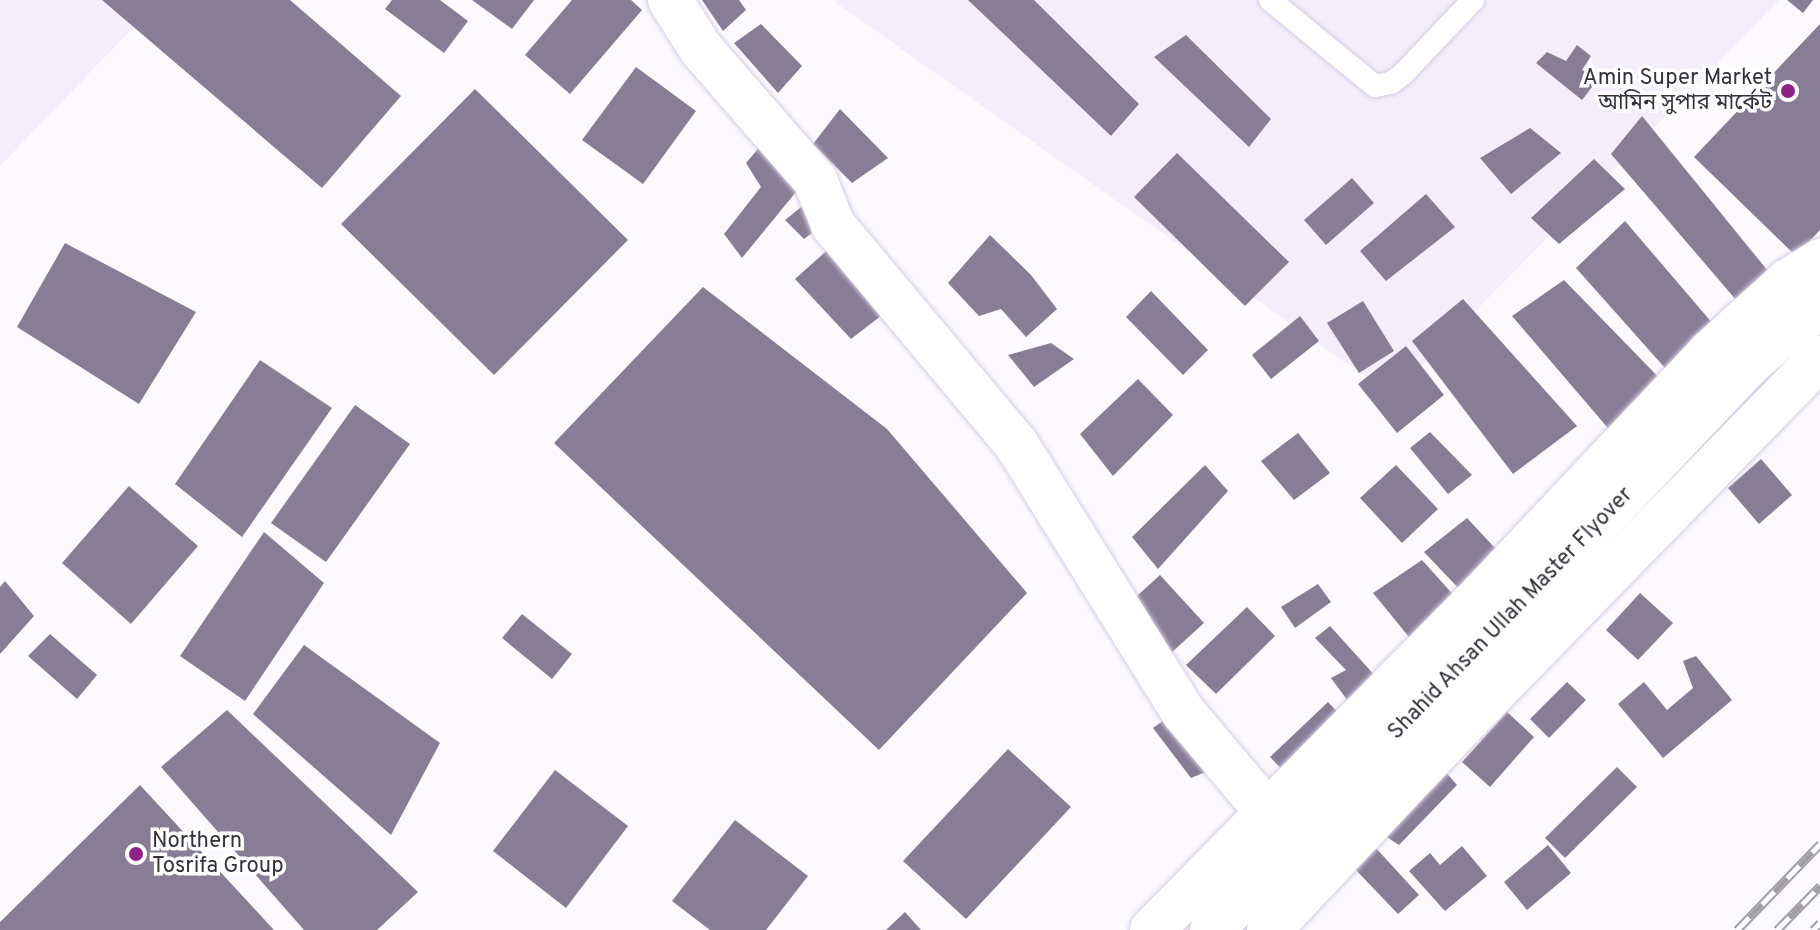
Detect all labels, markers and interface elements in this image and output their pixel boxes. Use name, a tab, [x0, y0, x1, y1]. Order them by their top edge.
place label: Amin Super Market আমিন সুপার মার্কেট	[1583, 65, 1772, 116]
marker: Amin Super Market আমিন সুপার মার্কেট	[1779, 82, 1797, 100]
street label: Shahid Ahsan Ullah Master Flyover	[1383, 482, 1639, 746]
place label: Northern Tosrifa Group	[152, 828, 284, 880]
marker: Northern Tosrifa Group	[127, 845, 145, 863]

